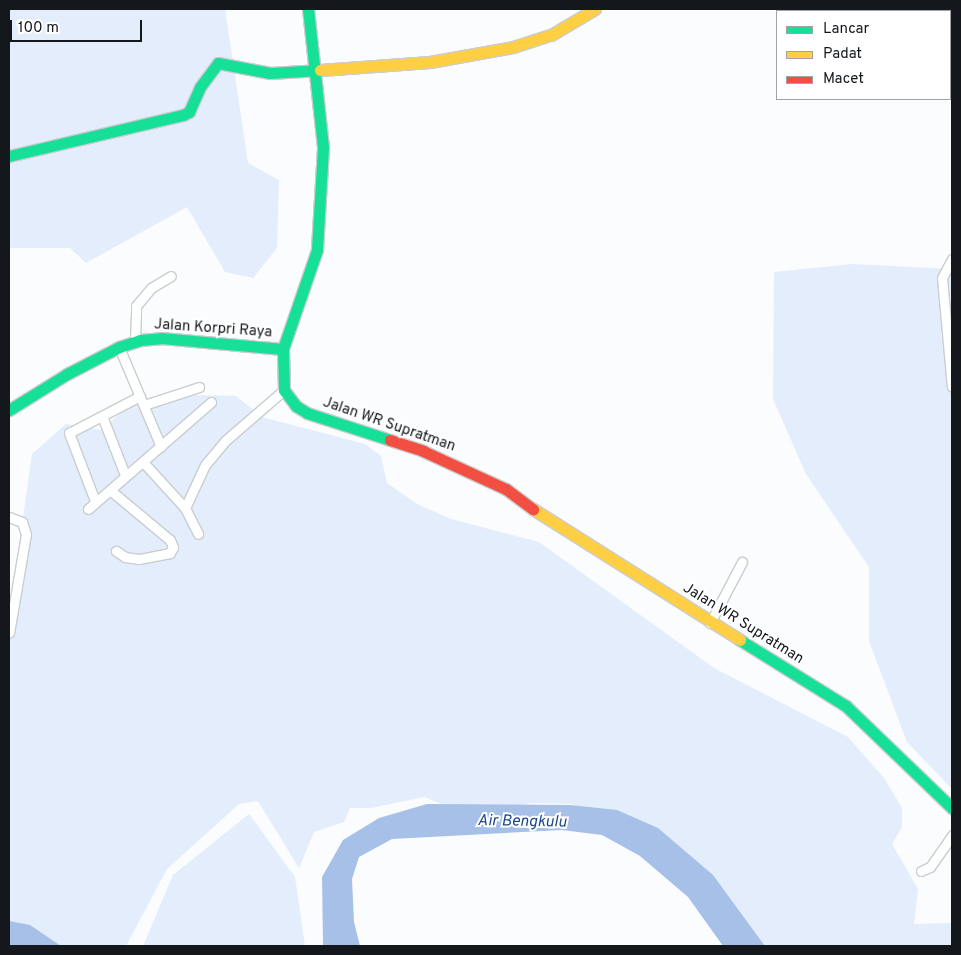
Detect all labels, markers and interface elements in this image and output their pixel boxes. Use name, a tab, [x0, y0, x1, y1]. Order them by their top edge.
scale bar	[12, 10, 145, 42]
legend	[776, 10, 951, 100]
text: 100 m	[18, 19, 59, 38]
text: Lancar	[823, 20, 869, 39]
text: Padat	[823, 45, 862, 64]
text: Macet	[823, 70, 864, 89]
street label: Jalan Korpri Raya	[153, 316, 273, 342]
street label: Jalan WR Supratman	[320, 394, 458, 456]
street label: Jalan WR Supratman	[679, 579, 807, 669]
water label: Air Bengkulu	[477, 812, 567, 832]

